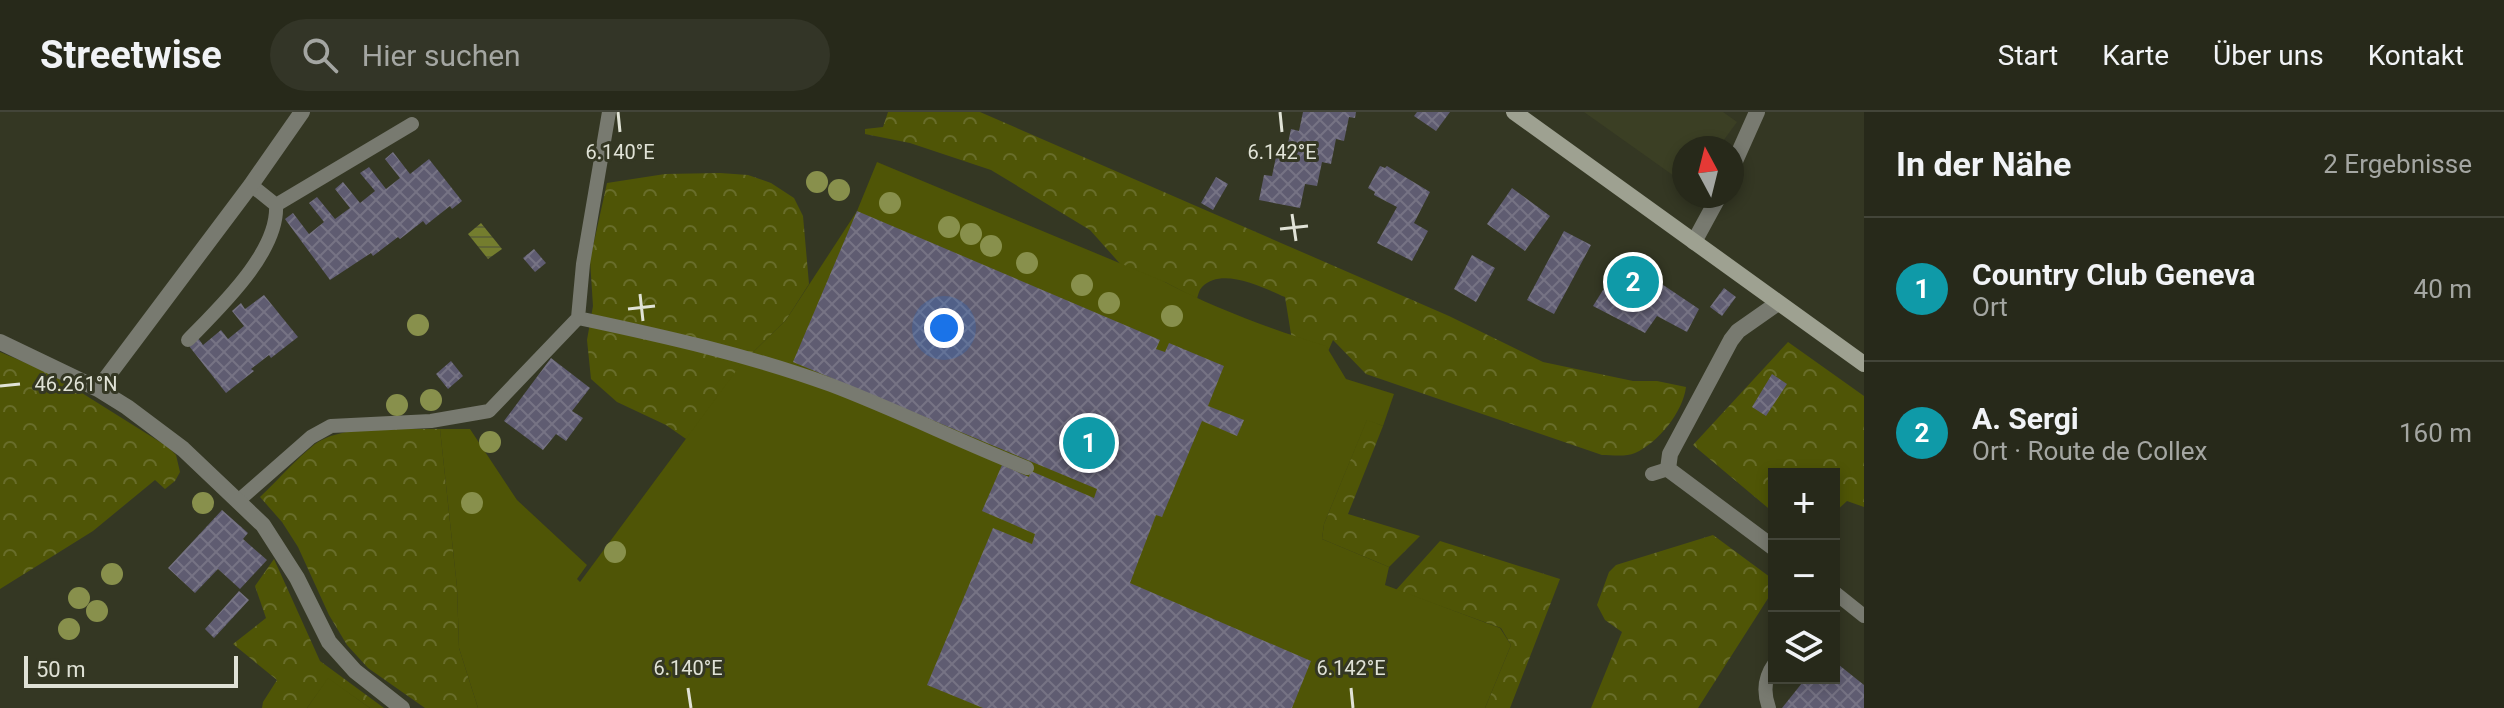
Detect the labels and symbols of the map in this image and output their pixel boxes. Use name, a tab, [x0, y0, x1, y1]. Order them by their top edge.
north arrow	[1672, 136, 1744, 208]
text: 6.140°E	[585, 140, 655, 164]
text: 6.142°E	[1247, 140, 1317, 164]
pin: 2	[1607, 252, 1659, 312]
your location	[924, 308, 964, 348]
text: 46.261°N	[34, 372, 118, 396]
pin: 1	[1063, 413, 1115, 473]
scale bar	[24, 652, 238, 688]
text: 6.140°E	[653, 656, 723, 680]
text: 6.142°E	[1316, 656, 1386, 680]

